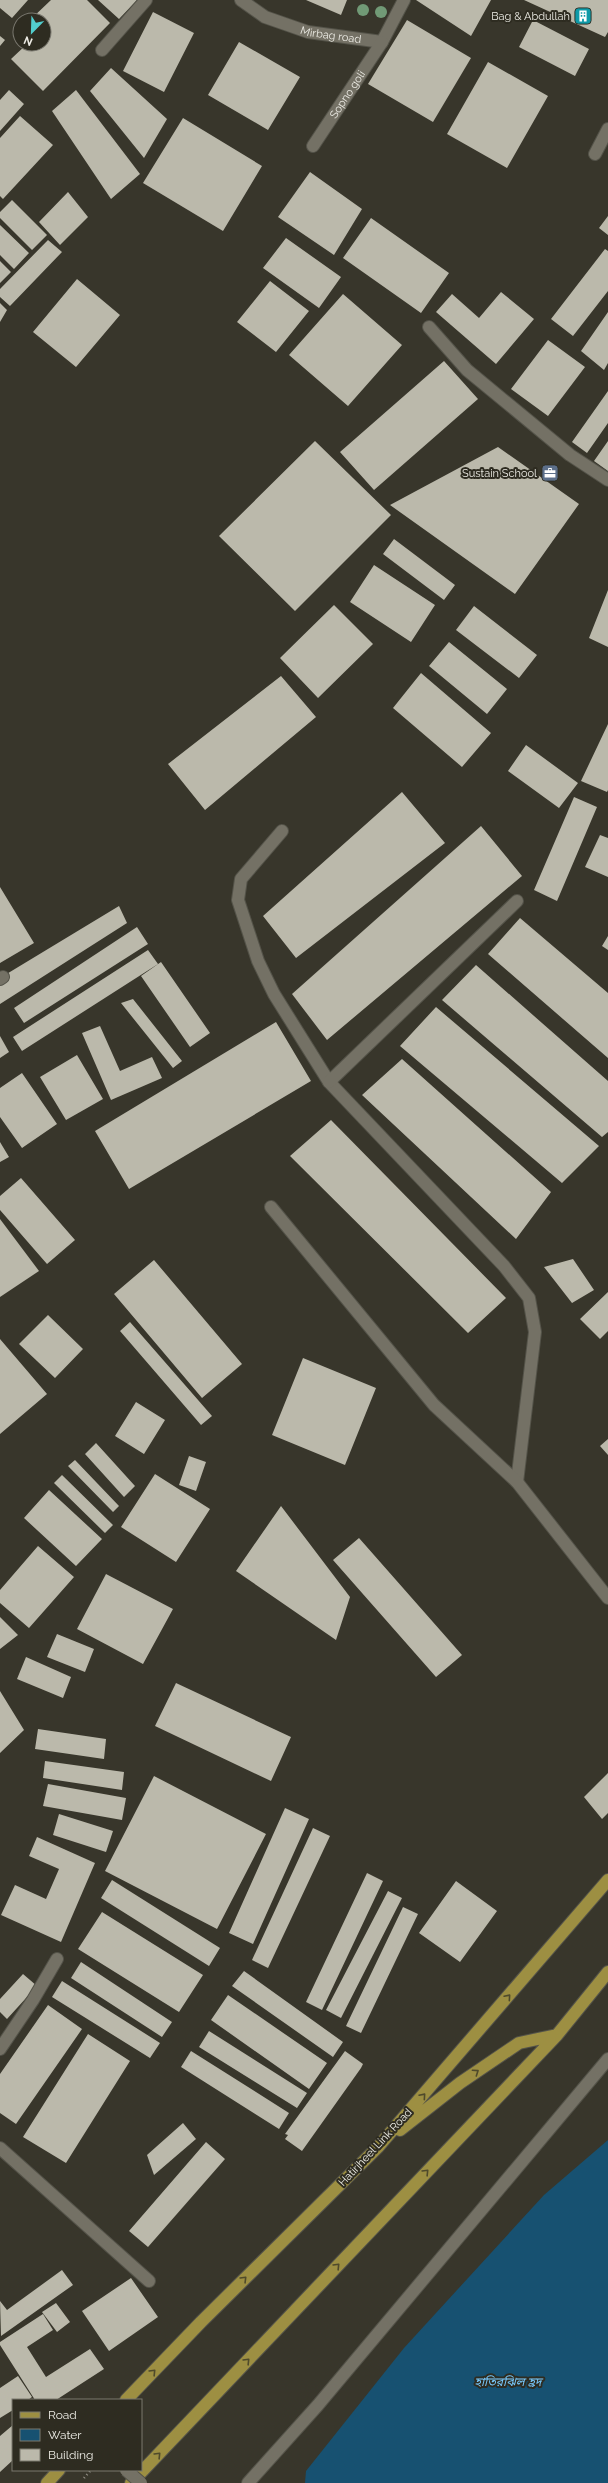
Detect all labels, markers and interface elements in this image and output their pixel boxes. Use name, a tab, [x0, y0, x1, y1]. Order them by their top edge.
building icon: Bag & Abdullah	[573, 6, 593, 26]
place label: Bag & Abdullah	[491, 10, 570, 23]
north arrow	[12, 12, 52, 52]
street label: Mirbag road	[298, 24, 362, 46]
text: N	[22, 33, 35, 48]
street label: Sopno goli	[327, 68, 368, 121]
office icon: Sustain School	[540, 463, 560, 483]
place label: Sustain School	[462, 467, 537, 480]
one-way arrow	[503, 1995, 510, 2002]
one-way arrow	[472, 2069, 479, 2077]
one-way arrow	[418, 2093, 425, 2100]
street label: Hatirjheel Link Road	[336, 2106, 415, 2189]
one-way arrow	[422, 2169, 429, 2177]
one-way arrow	[332, 2263, 340, 2271]
one-way arrow	[239, 2276, 247, 2284]
one-way arrow	[242, 2358, 249, 2365]
one-way arrow	[148, 2369, 156, 2377]
water label: হাতিরঝিল হ্রদ	[475, 2375, 544, 2389]
legend	[12, 2399, 142, 2471]
text: Road	[48, 2408, 77, 2422]
text: Water	[48, 2428, 82, 2442]
text: Building	[48, 2448, 94, 2462]
one-way arrow	[153, 2452, 160, 2460]

